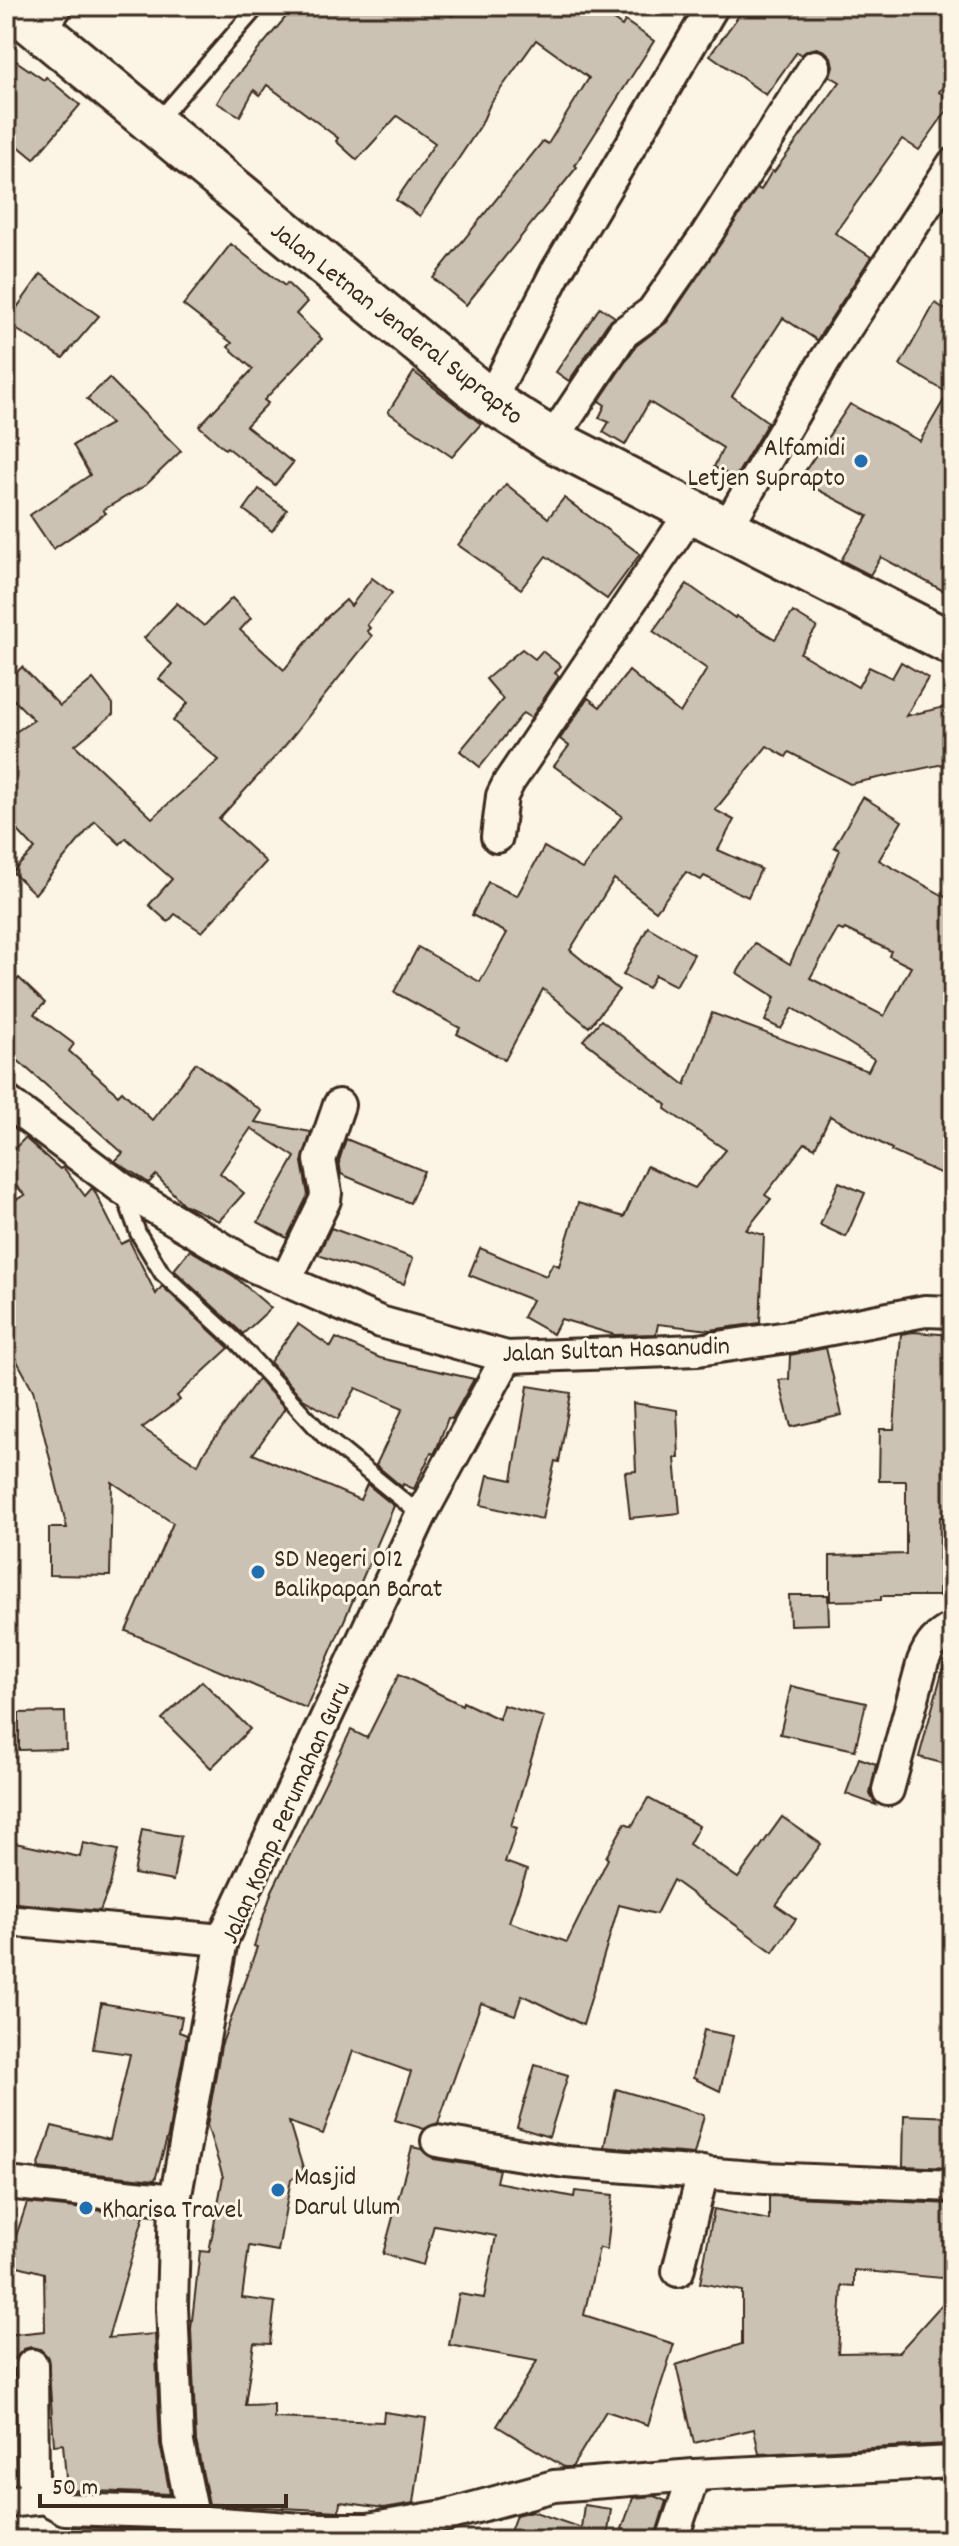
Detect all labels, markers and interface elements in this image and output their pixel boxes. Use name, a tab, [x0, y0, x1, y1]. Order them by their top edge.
street label: Jalan Letnan Jenderal Suprapto	[262, 214, 530, 435]
place label: Alfamidi Letjen Suprapto	[687, 431, 845, 498]
marker: Alfamidi Letjen Suprapto	[852, 452, 870, 470]
street label: Jalan Sultan Hasanudin	[502, 1329, 730, 1374]
place label: SD Negeri 012 Balikpapan Barat	[274, 1542, 443, 1609]
marker: SD Negeri 012 Balikpapan Barat	[249, 1563, 267, 1581]
street label: Jalan Komp. Perumahan Guru	[213, 1677, 362, 1950]
place label: Masjid Darul Ulum	[294, 2160, 400, 2227]
marker: Masjid Darul Ulum	[269, 2181, 287, 2199]
place label: Kharisa Travel	[102, 2193, 242, 2230]
marker: Kharisa Travel	[77, 2199, 95, 2217]
scale bar	[40, 2458, 286, 2508]
text: 50 m	[52, 2472, 98, 2506]

